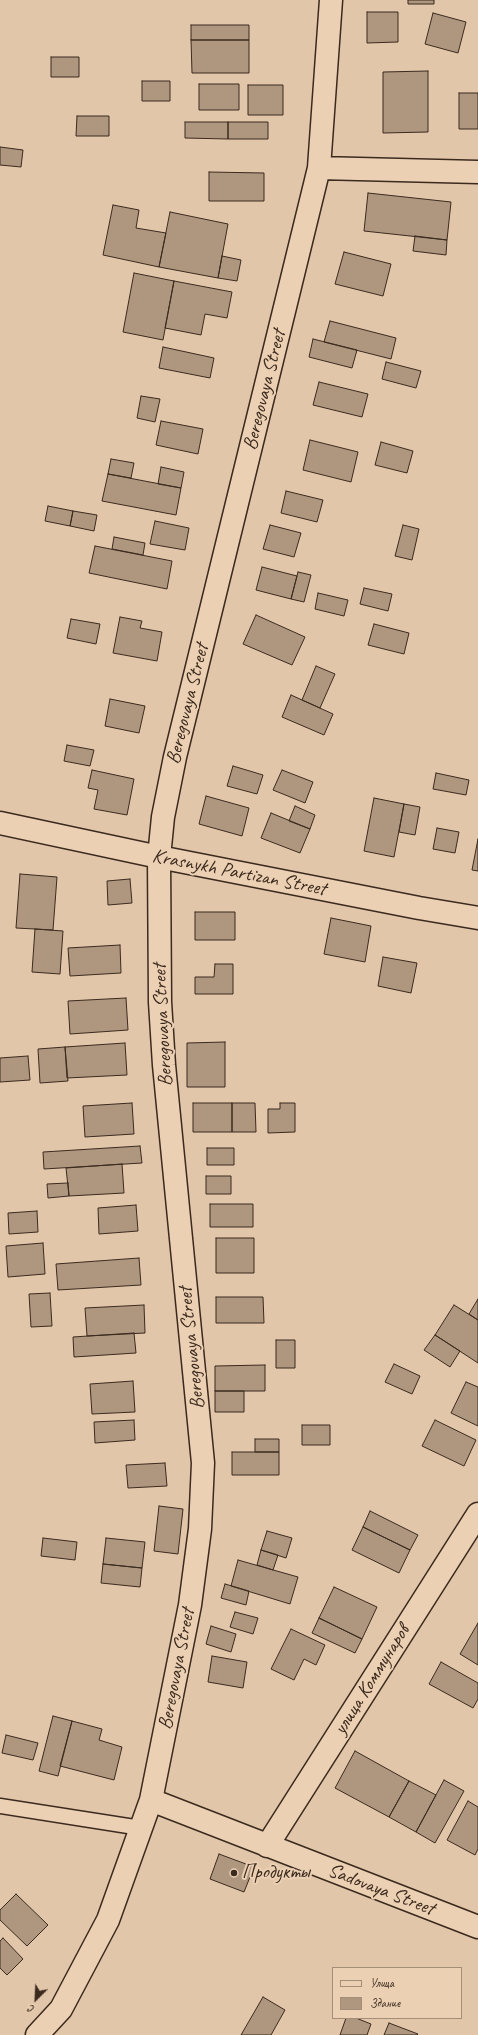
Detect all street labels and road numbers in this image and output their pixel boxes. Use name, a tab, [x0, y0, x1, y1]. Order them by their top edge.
street label: Beregovaya Street	[238, 327, 292, 453]
street label: Beregovaya Street	[161, 641, 215, 767]
street label: Krasnykh Partizan Street	[150, 844, 328, 902]
street label: Beregovaya Street	[148, 963, 178, 1087]
street label: Beregovaya Street	[174, 1286, 210, 1410]
street label: Beregovaya Street	[153, 1606, 201, 1732]
street label: улица Коммунаров	[329, 1621, 415, 1739]
street label: Sadovaya Street	[324, 1859, 438, 1921]

